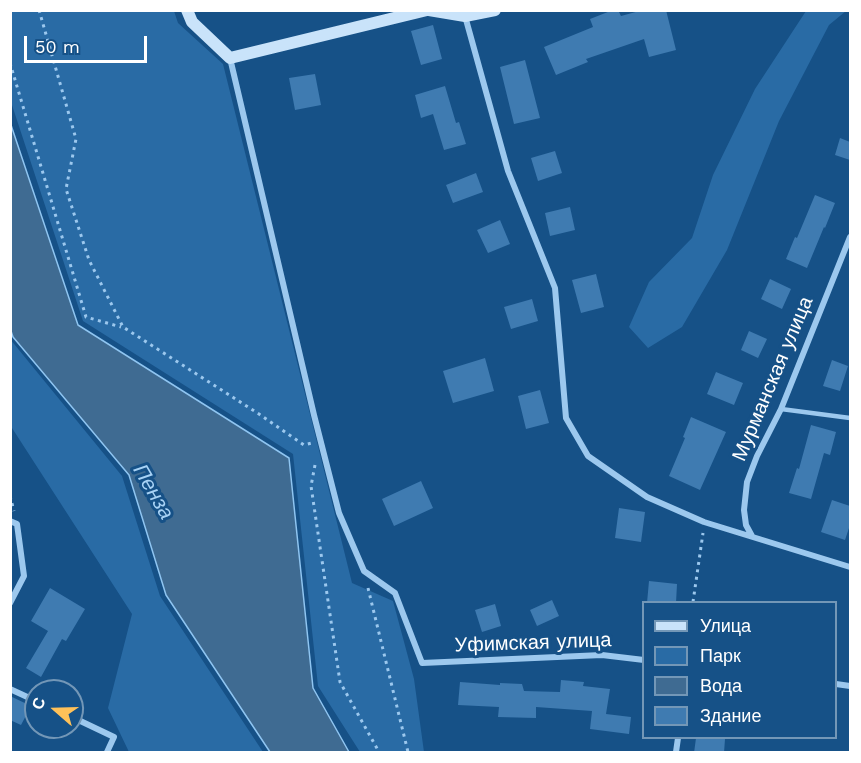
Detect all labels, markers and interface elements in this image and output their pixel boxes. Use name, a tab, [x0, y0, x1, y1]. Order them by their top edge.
scale bar	[27, 24, 150, 62]
text: 50 m	[35, 36, 80, 57]
street label: Мурманская улица	[727, 293, 819, 465]
water label: Пенза	[127, 460, 179, 524]
legend	[642, 601, 837, 739]
text: Улица	[700, 615, 751, 636]
street label: Уфимская улица	[454, 628, 612, 658]
text: Парк	[700, 645, 741, 666]
text: Вода	[700, 675, 742, 696]
north arrow	[24, 679, 84, 739]
text: С	[28, 695, 49, 712]
text: Здание	[700, 705, 761, 726]

